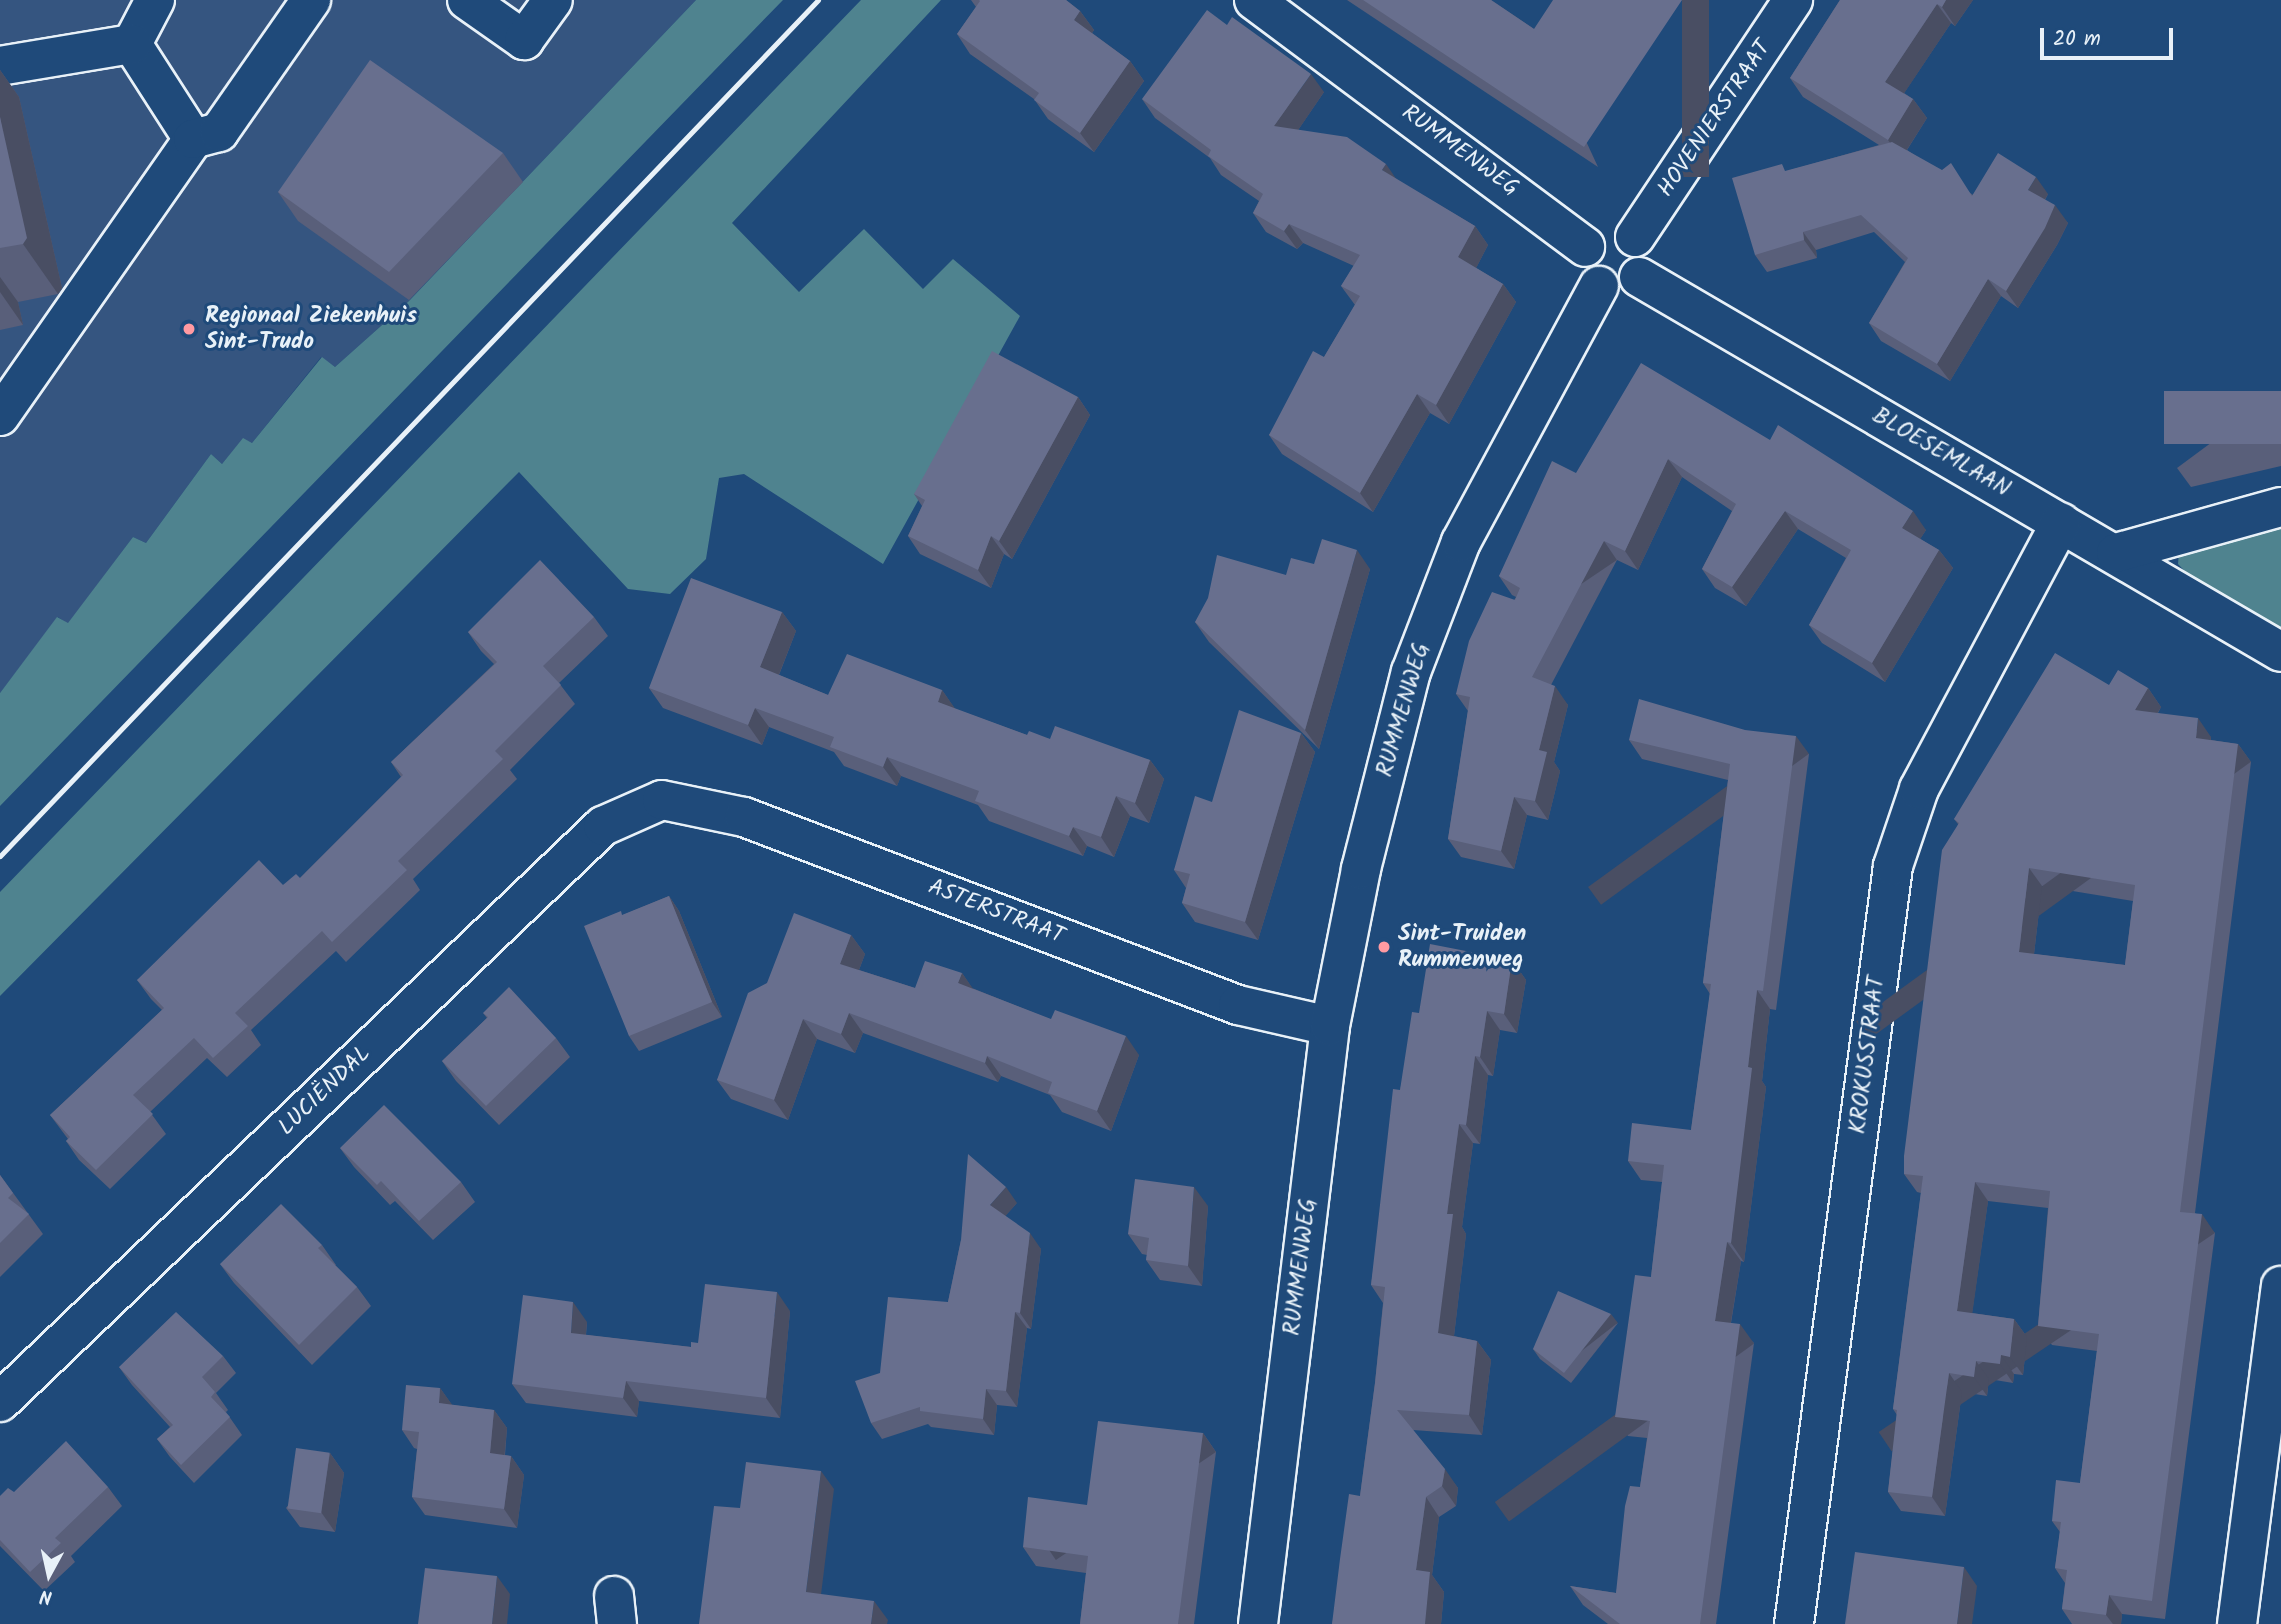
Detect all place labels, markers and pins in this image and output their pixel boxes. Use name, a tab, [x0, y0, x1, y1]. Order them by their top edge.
place label: Regionaal Ziekenhuis Sint-Trudo	[205, 302, 417, 356]
marker: Regionaal Ziekenhuis Sint-Trudo	[179, 319, 199, 339]
place label: Sint-Truiden Rummenweg	[1398, 920, 1526, 974]
marker: Sint-Truiden Rummenweg	[1376, 939, 1392, 955]

